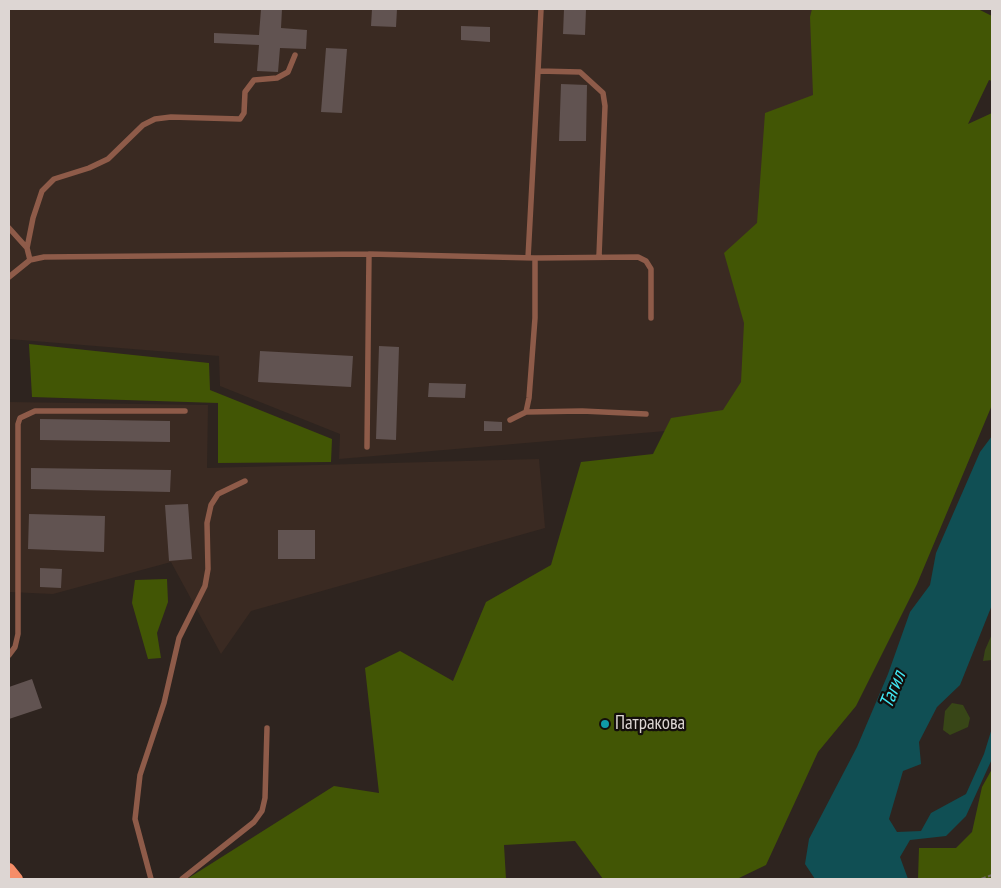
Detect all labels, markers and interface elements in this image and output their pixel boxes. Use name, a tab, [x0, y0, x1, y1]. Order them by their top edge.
water label: Тагил	[875, 668, 911, 712]
place label: Патракова	[615, 713, 685, 735]
marker: Патракова	[599, 718, 611, 730]

